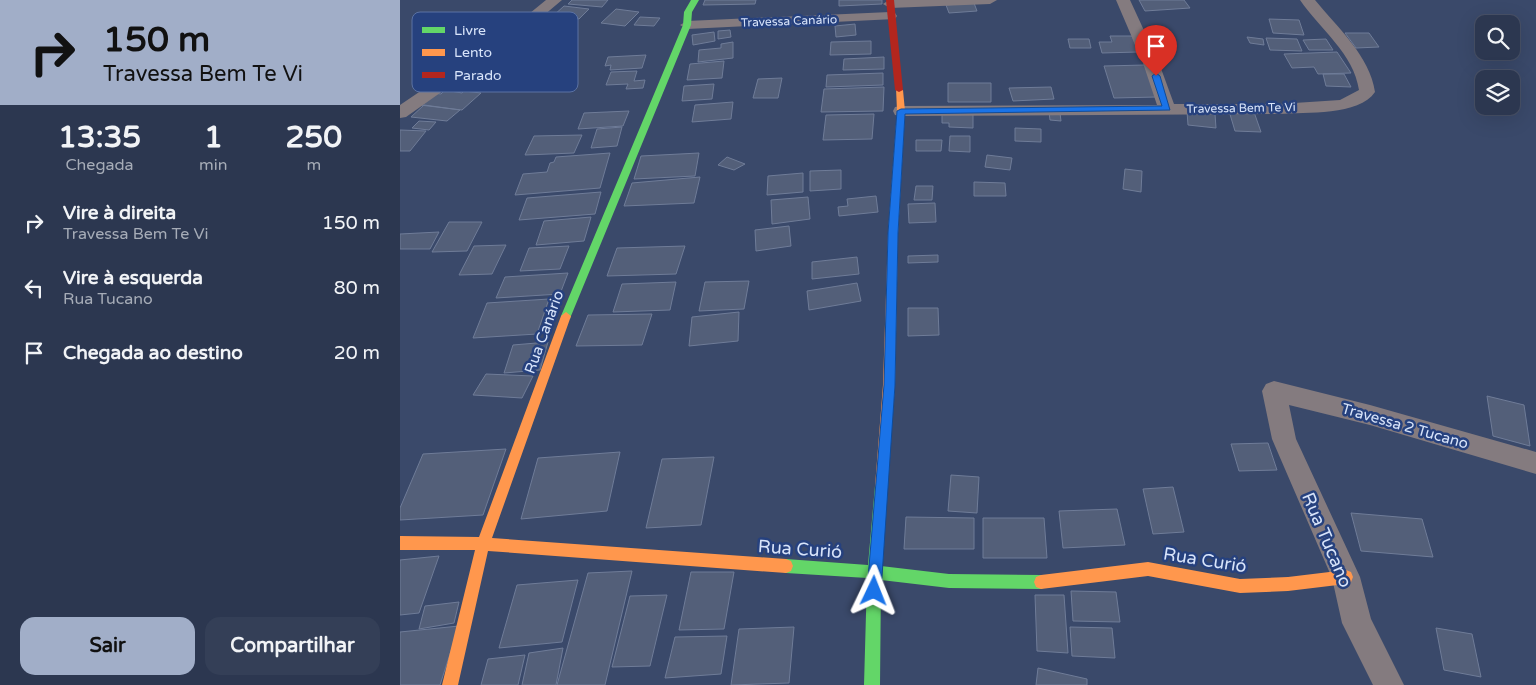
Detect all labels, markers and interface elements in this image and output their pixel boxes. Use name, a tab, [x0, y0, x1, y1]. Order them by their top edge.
legend	[412, 12, 578, 92]
street label: Travessa Canário	[741, 12, 837, 30]
map controls	[1475, 15, 1520, 115]
button: search	[1475, 15, 1520, 60]
text: 150 m	[103, 19, 210, 61]
icon: right	[20, 20, 85, 85]
text: Livre	[454, 22, 486, 39]
pin	[1135, 25, 1177, 76]
icon: arrive	[1142, 32, 1170, 60]
text: Lento	[454, 44, 492, 61]
text: Travessa Bem Te Vi	[103, 61, 303, 87]
text: Parado	[454, 67, 502, 84]
button: layers	[1475, 70, 1520, 115]
street label: Travessa Bem Te Vi	[1186, 100, 1296, 116]
text: 13:35	[58, 119, 141, 156]
text: 1	[204, 119, 223, 156]
text: 250	[286, 119, 342, 156]
text: Chegada	[66, 155, 134, 175]
text: min	[199, 155, 228, 175]
text: m	[306, 155, 321, 175]
text: Vire à direita	[63, 202, 176, 224]
icon: right	[20, 209, 48, 237]
text: 150 m	[322, 212, 380, 234]
text: Travessa Bem Te Vi	[63, 224, 208, 244]
text: Vire à esquerda	[63, 267, 203, 289]
icon: left	[20, 274, 48, 302]
text: 80 m	[334, 277, 380, 299]
street label: Rua Canário	[521, 288, 567, 376]
text: Rua Tucano	[63, 289, 153, 309]
icon: arrive	[20, 339, 48, 367]
text: Chegada ao destino	[63, 342, 243, 364]
text: 20 m	[334, 342, 380, 364]
street label: Travessa 2 Tucano	[1340, 399, 1470, 453]
street label: Rua Tucano	[1297, 489, 1357, 591]
street label: Rua Curió	[757, 535, 843, 563]
street label: Rua Curió	[1162, 543, 1248, 577]
position arrow	[847, 564, 899, 616]
button: Sair	[20, 617, 195, 675]
button: Compartilhar	[205, 617, 380, 675]

